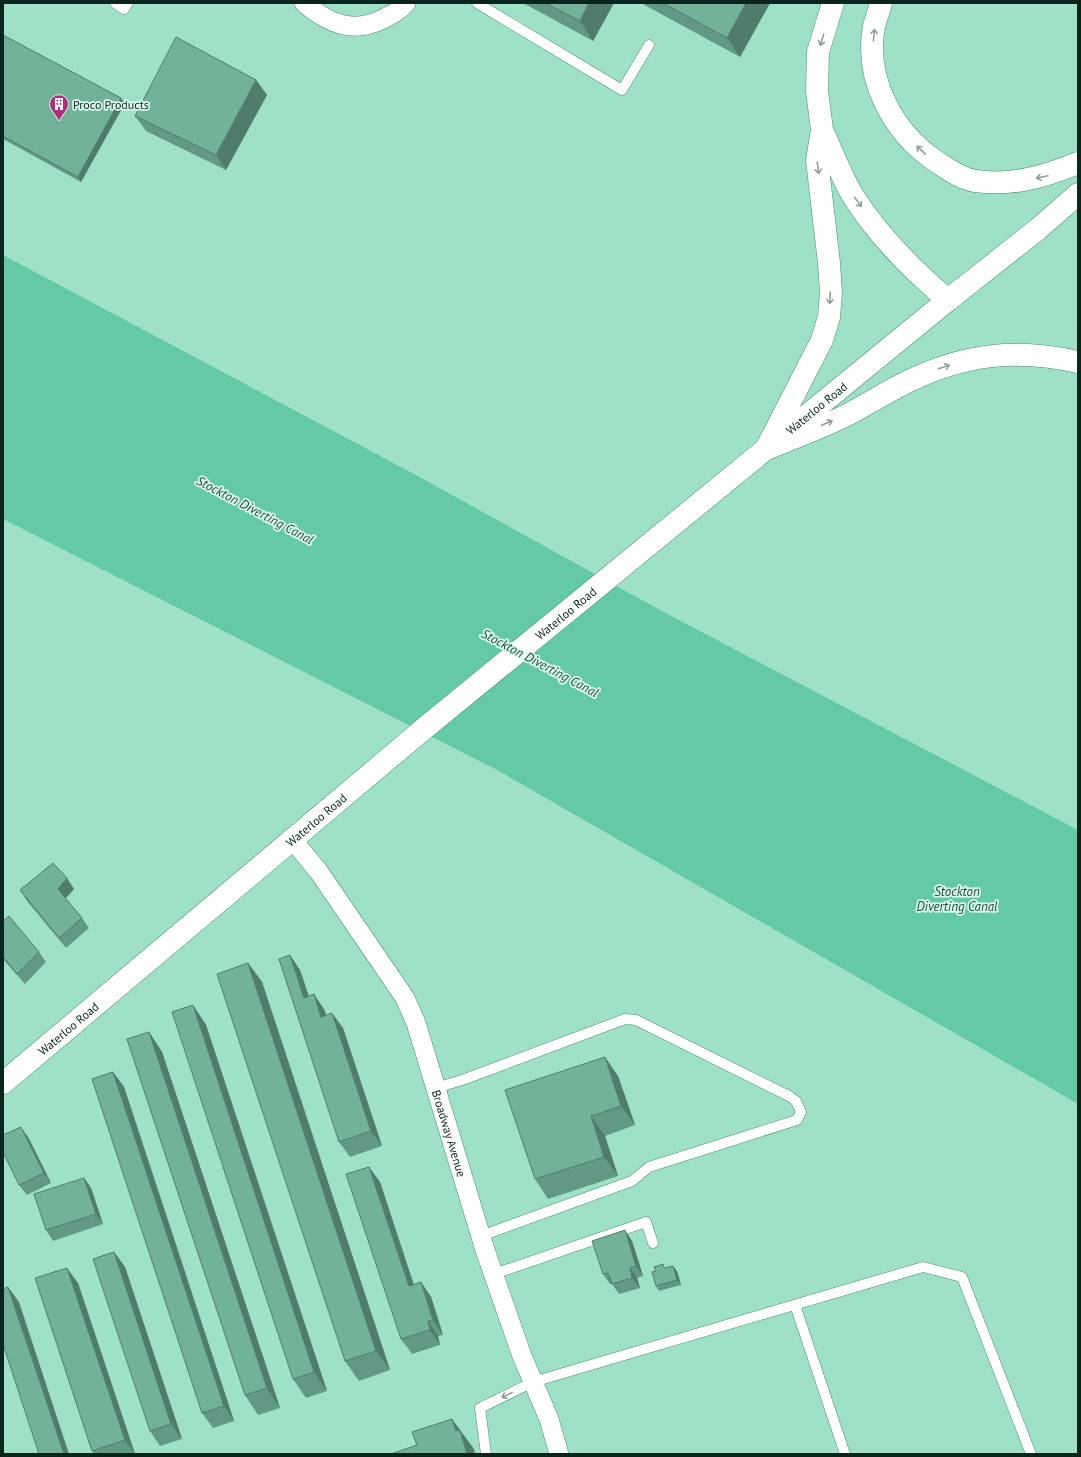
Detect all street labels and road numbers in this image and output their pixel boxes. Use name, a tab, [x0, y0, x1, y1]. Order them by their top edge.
street label: Waterloo Road	[783, 378, 850, 437]
street label: Waterloo Road	[532, 584, 599, 642]
street label: Waterloo Road	[283, 790, 349, 849]
street label: Waterloo Road	[35, 999, 101, 1058]
street label: Broadway Avenue	[429, 1088, 470, 1178]

